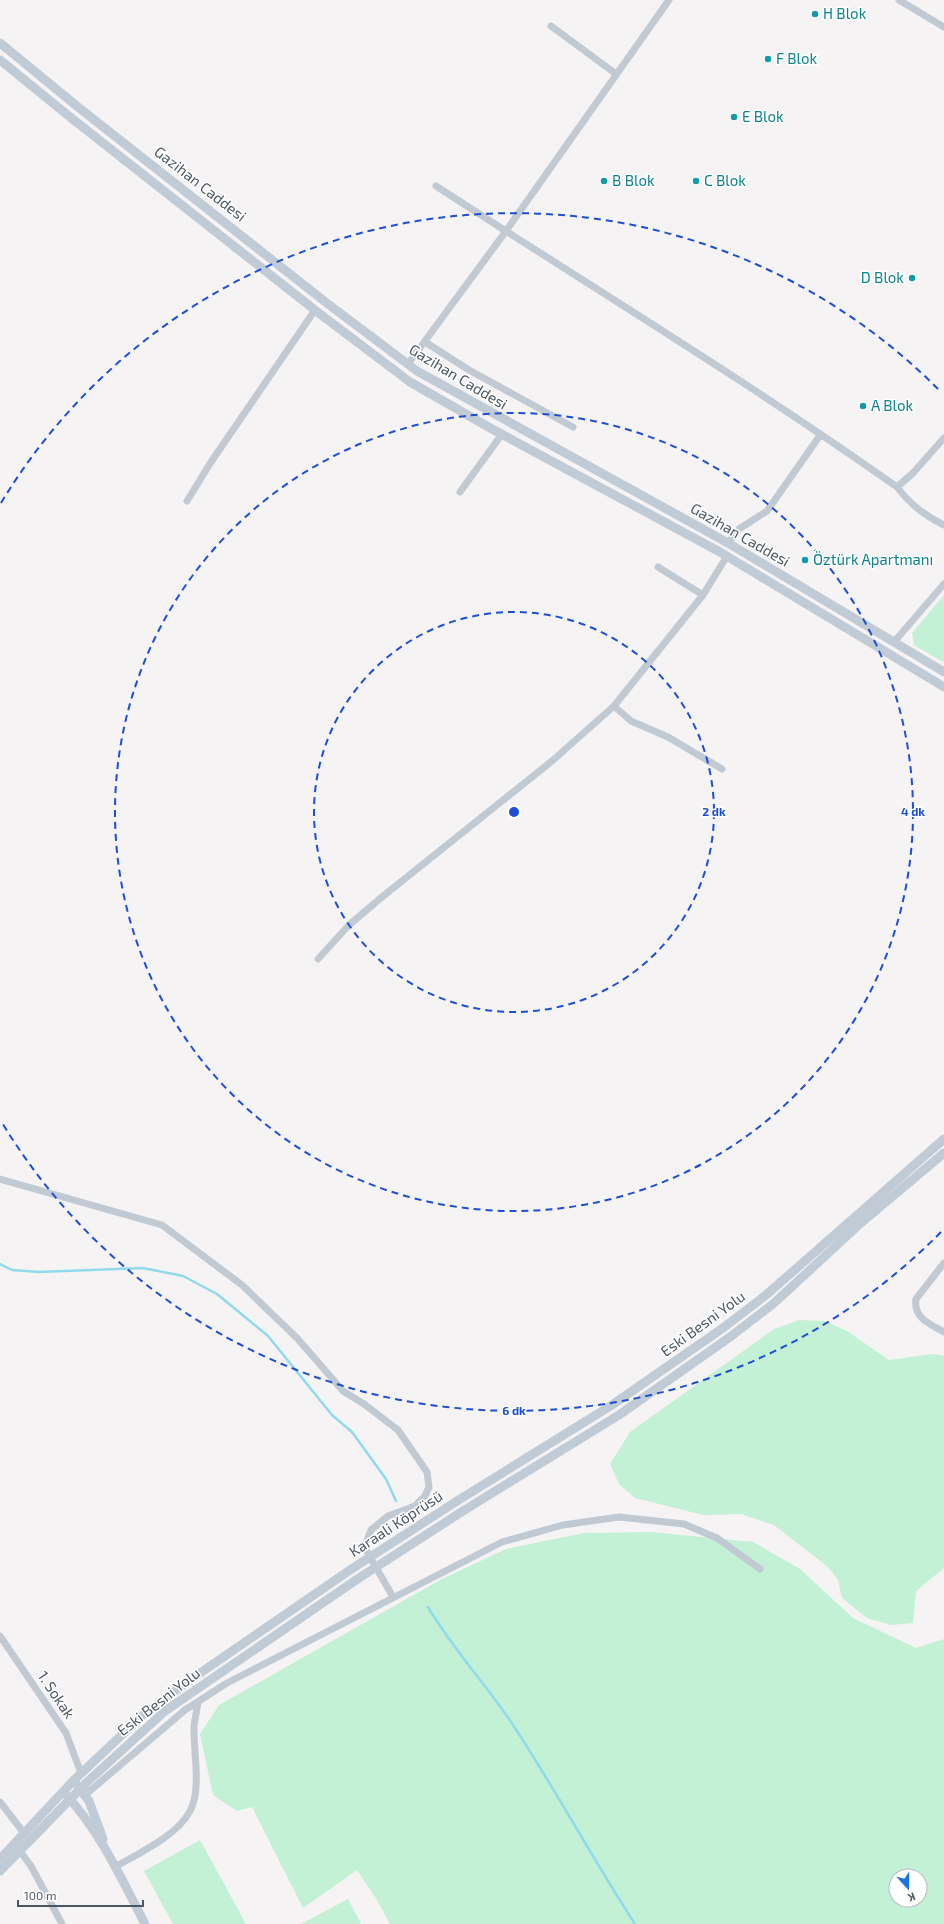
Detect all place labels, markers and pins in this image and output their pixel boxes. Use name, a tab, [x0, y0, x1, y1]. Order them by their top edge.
place label: H Blok	[823, 4, 867, 22]
marker: H Blok	[810, 9, 820, 19]
place label: F Blok	[776, 49, 817, 67]
marker: F Blok	[763, 54, 773, 64]
place label: E Blok	[742, 107, 784, 125]
marker: E Blok	[729, 112, 739, 122]
place label: B Blok	[612, 171, 655, 189]
place label: C Blok	[704, 171, 746, 189]
marker: B Blok	[599, 176, 609, 186]
marker: C Blok	[691, 176, 701, 186]
place label: D Blok	[861, 268, 904, 286]
marker: D Blok	[907, 273, 917, 283]
place label: A Blok	[871, 396, 914, 414]
marker: A Blok	[858, 401, 868, 411]
place label: Öztürk Apartmanı	[813, 550, 933, 568]
marker: Öztürk Apartmanı	[800, 555, 810, 565]
centre of rings	[507, 805, 521, 819]

